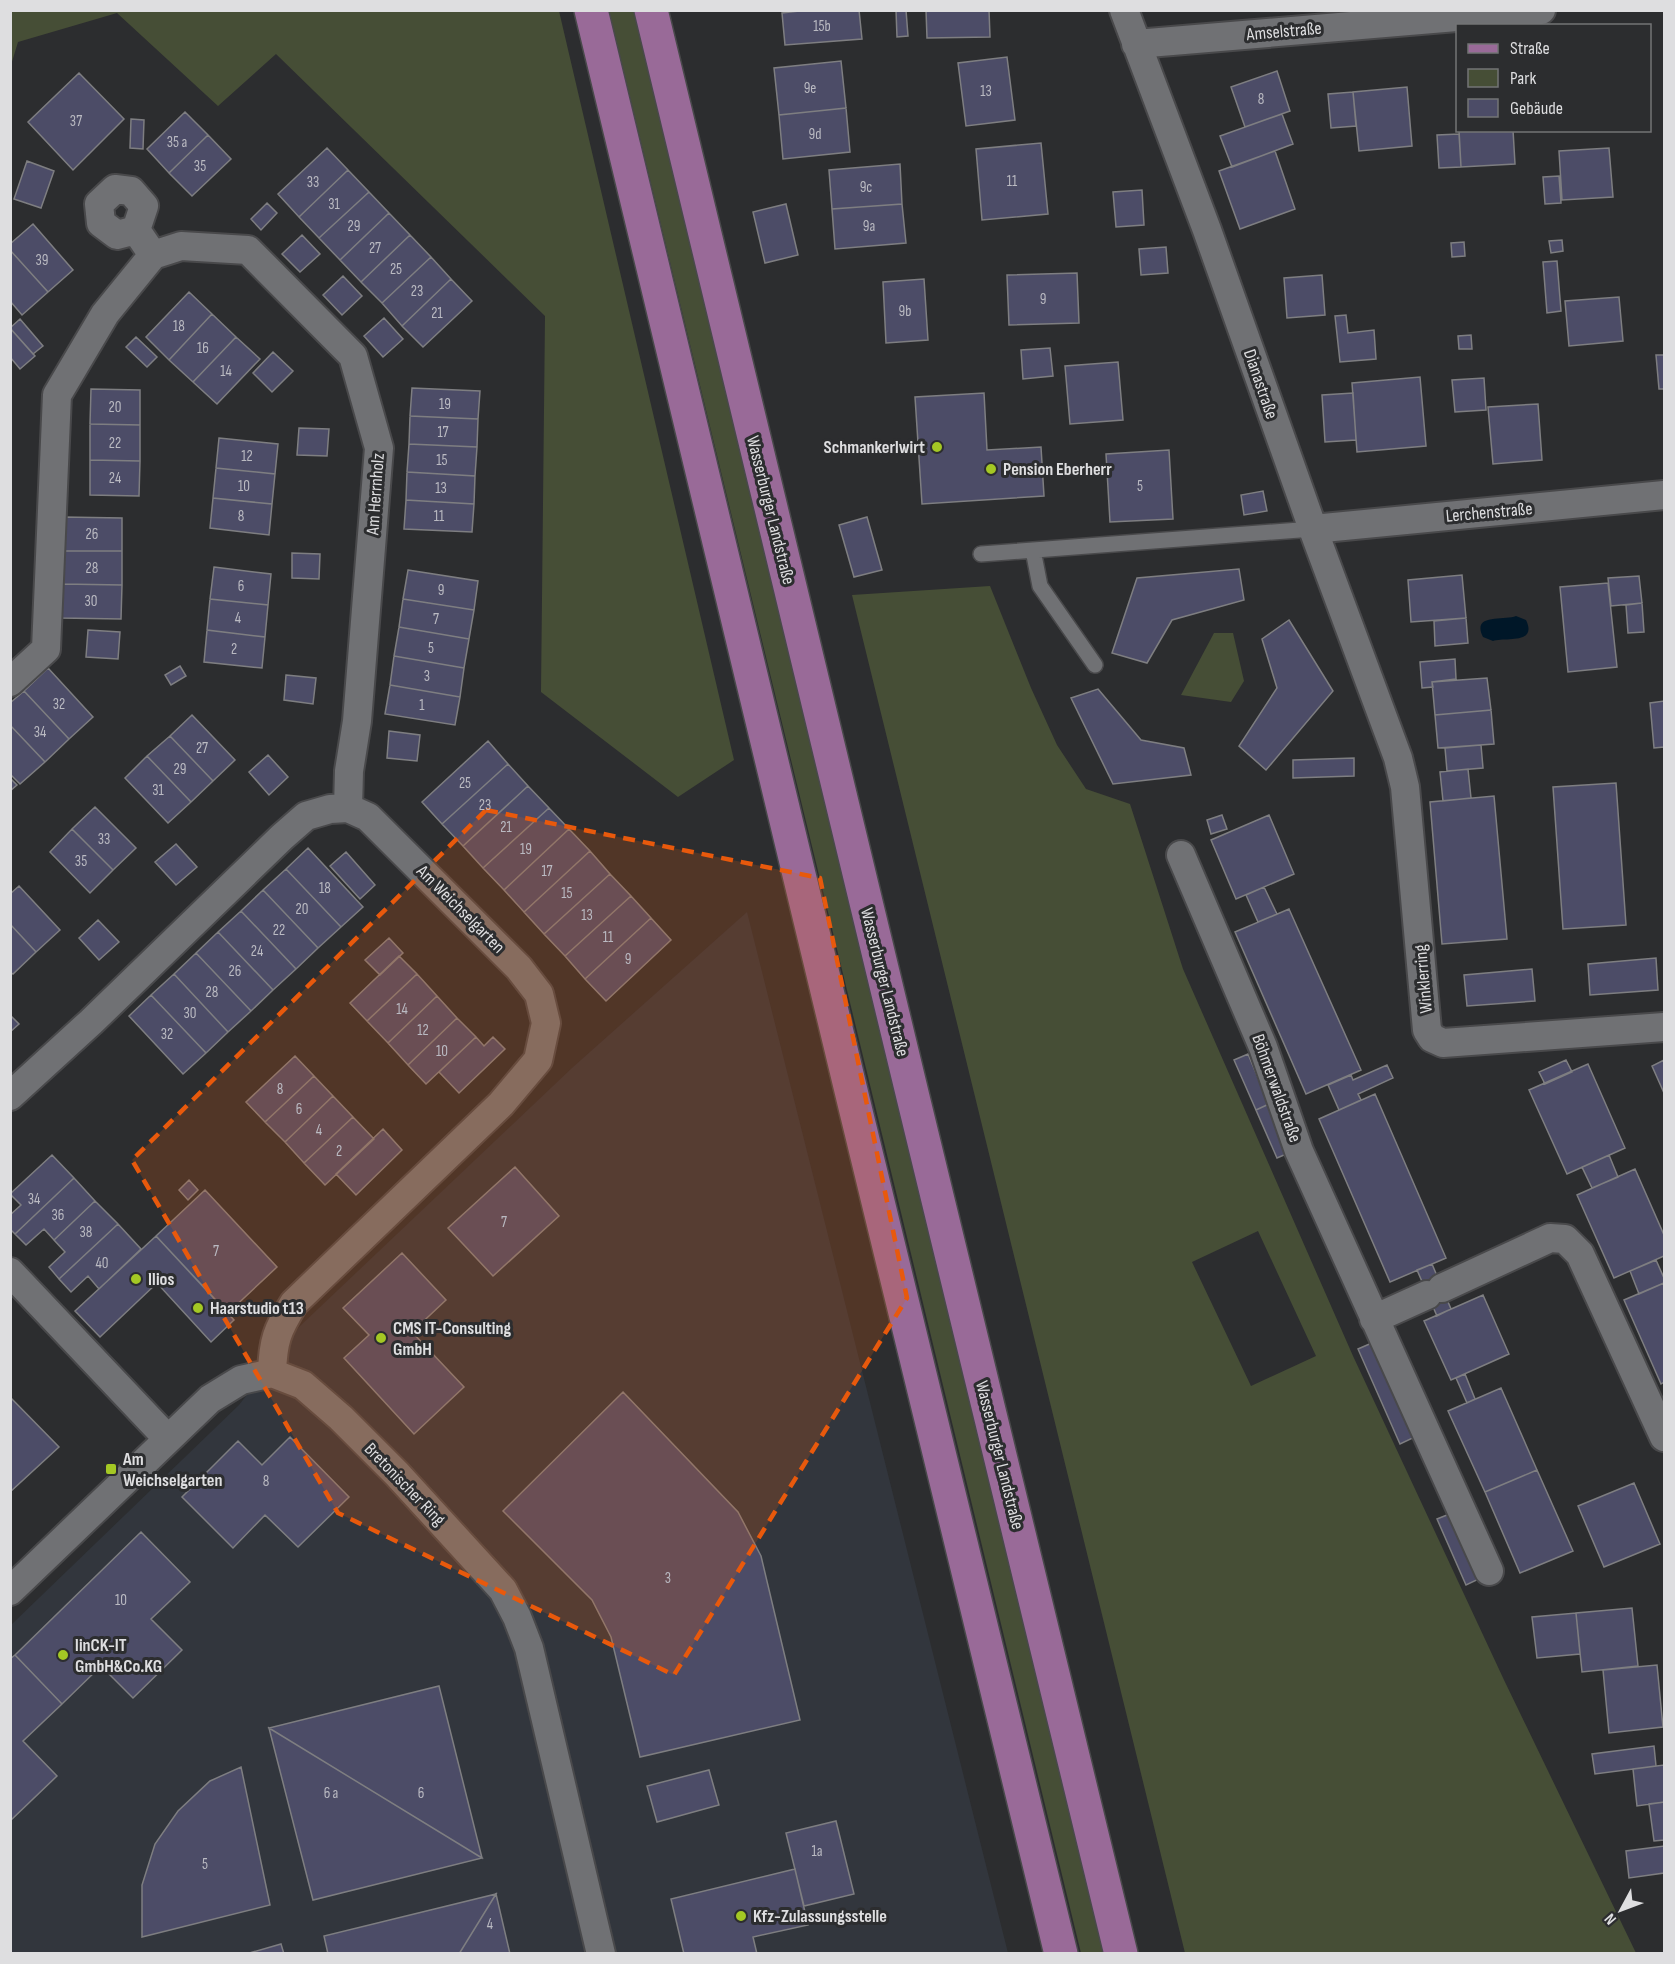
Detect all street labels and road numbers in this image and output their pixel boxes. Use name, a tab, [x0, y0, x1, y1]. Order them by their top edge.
street label: Amselstraße	[1245, 18, 1322, 45]
street label: Dianastraße	[1239, 347, 1282, 422]
street label: Wasserburger Landstraße	[742, 433, 799, 587]
street label: Am Herrnholz	[362, 452, 389, 537]
street label: Lerchenstraße	[1445, 498, 1533, 527]
street label: Am Weichselgarten	[412, 860, 509, 958]
street label: Wasserburger Landstraße	[856, 905, 913, 1059]
street label: Winklerring	[1410, 944, 1437, 1014]
street label: Böhmerwaldstraße	[1247, 1031, 1306, 1145]
street label: Wasserburger Landstraße	[971, 1378, 1028, 1532]
street label: Bretonischer Ring	[360, 1439, 449, 1530]

